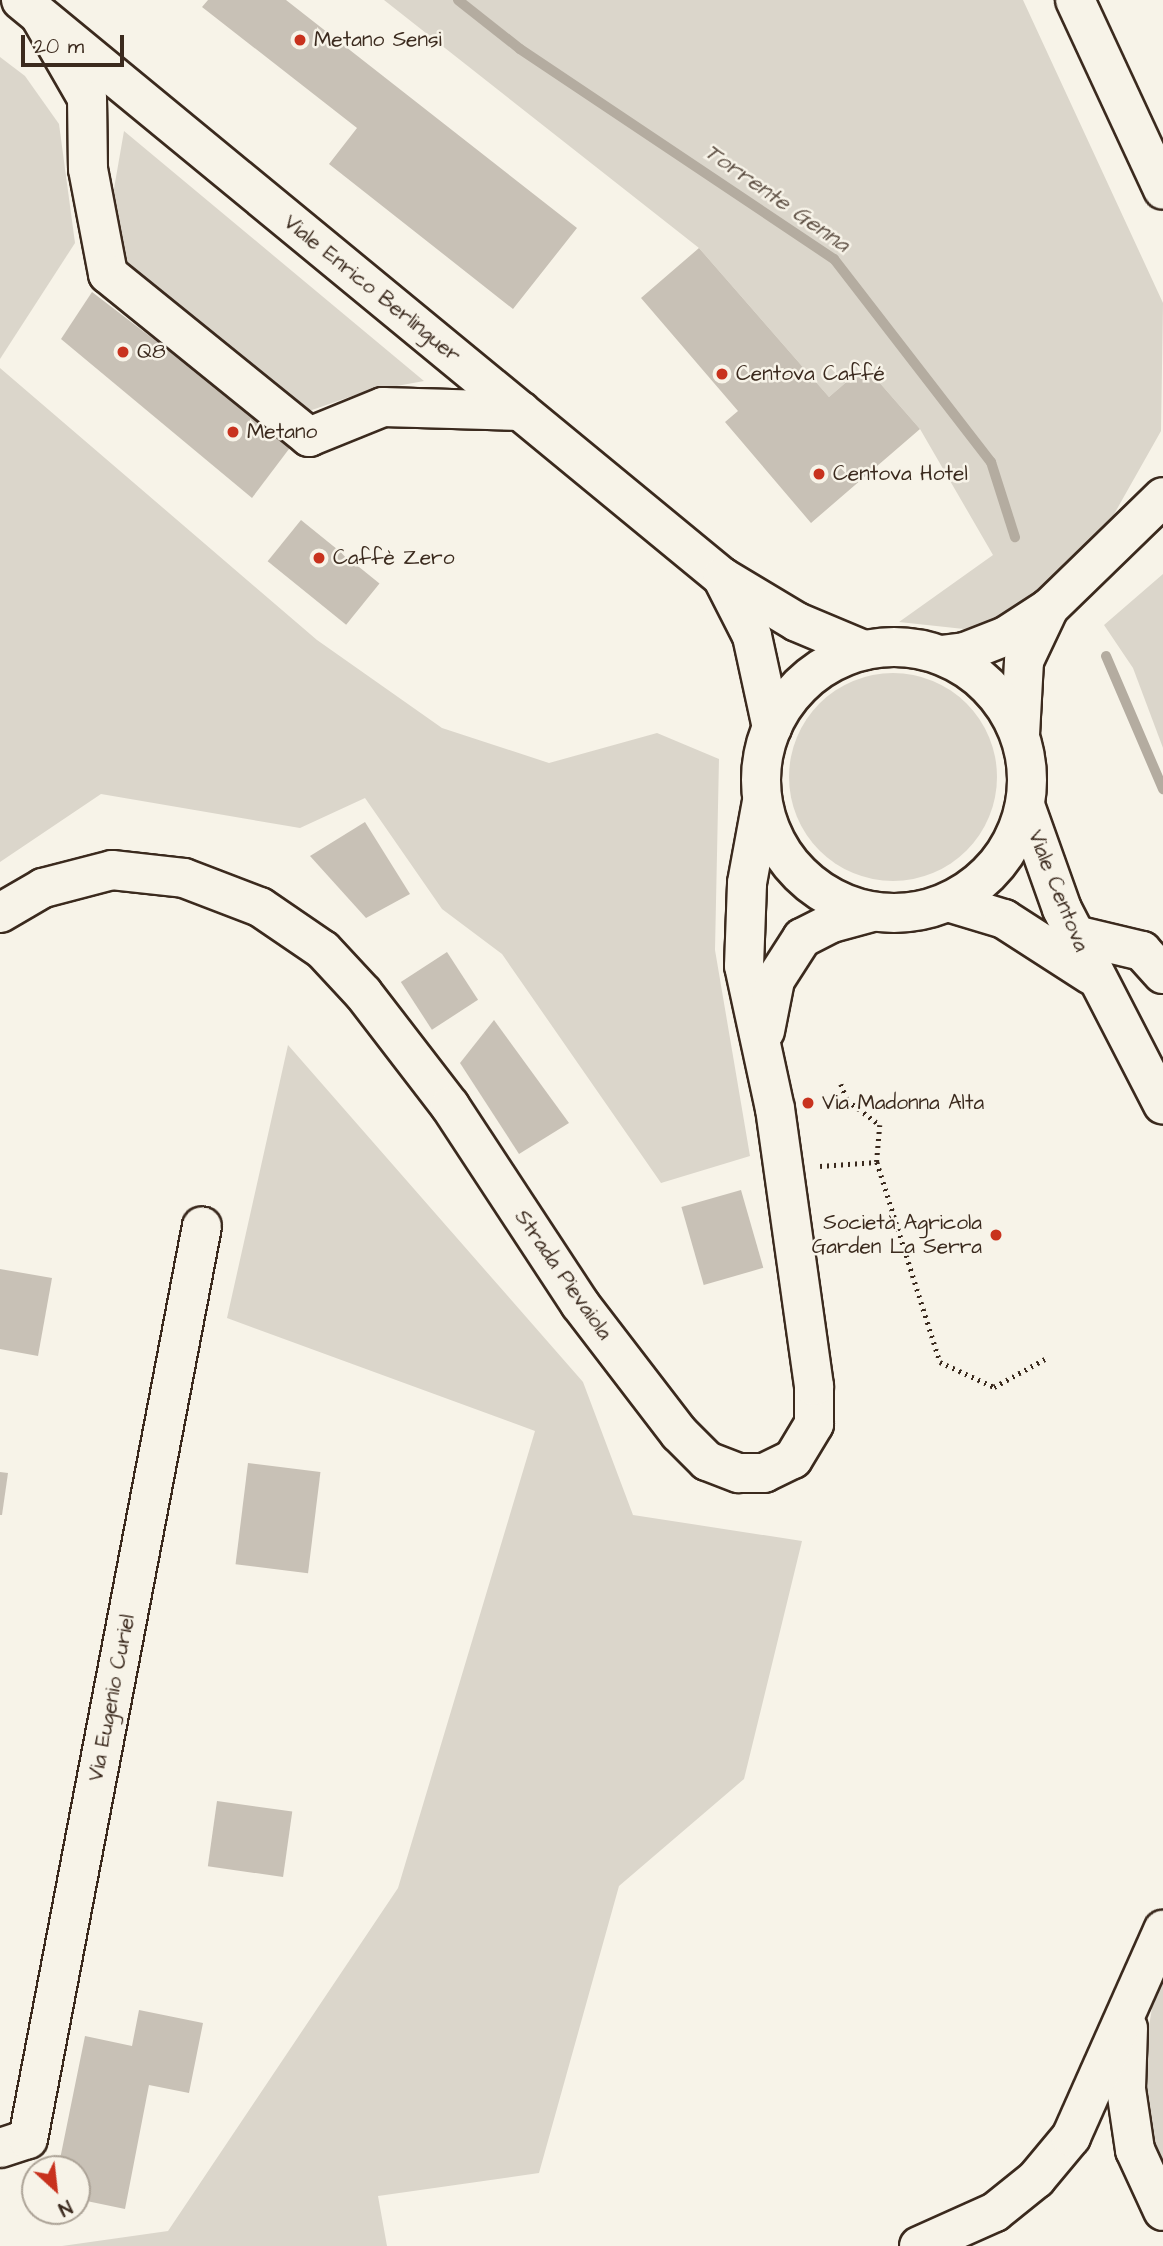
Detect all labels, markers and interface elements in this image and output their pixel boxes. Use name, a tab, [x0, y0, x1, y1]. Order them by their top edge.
scale bar	[24, 21, 128, 65]
place label: Metano Sensi	[314, 27, 442, 53]
text: 20 m	[34, 32, 84, 61]
marker: Metano Sensi	[292, 32, 308, 48]
water label: Torrente Genna	[699, 138, 855, 258]
street label: Viale Enrico Berlinguer	[278, 210, 466, 368]
place label: Q8	[137, 339, 166, 365]
marker: Q8	[115, 344, 131, 360]
place label: Centova Caffé	[736, 361, 885, 387]
marker: Centova Caffé	[714, 366, 730, 382]
place label: Metano	[247, 419, 317, 445]
marker: Metano	[225, 424, 241, 440]
place label: Centova Hotel	[833, 461, 968, 487]
marker: Centova Hotel	[811, 466, 827, 482]
place label: Caffè Zero	[333, 545, 454, 571]
marker: Caffè Zero	[311, 550, 327, 566]
street label: Viale Centova	[1022, 827, 1094, 955]
place label: Via Madonna Alta	[822, 1090, 984, 1116]
marker: Via Madonna Alta	[800, 1095, 816, 1111]
street label: Strada Pievaiola	[509, 1205, 617, 1345]
place label: Società Agricola Garden La Serra	[812, 1210, 982, 1260]
marker: Società Agricola Garden La Serra	[988, 1227, 1004, 1243]
street label: Via Eugenio Curiel	[83, 1612, 141, 1784]
north arrow	[21, 2155, 91, 2225]
text: N	[53, 2193, 76, 2222]

